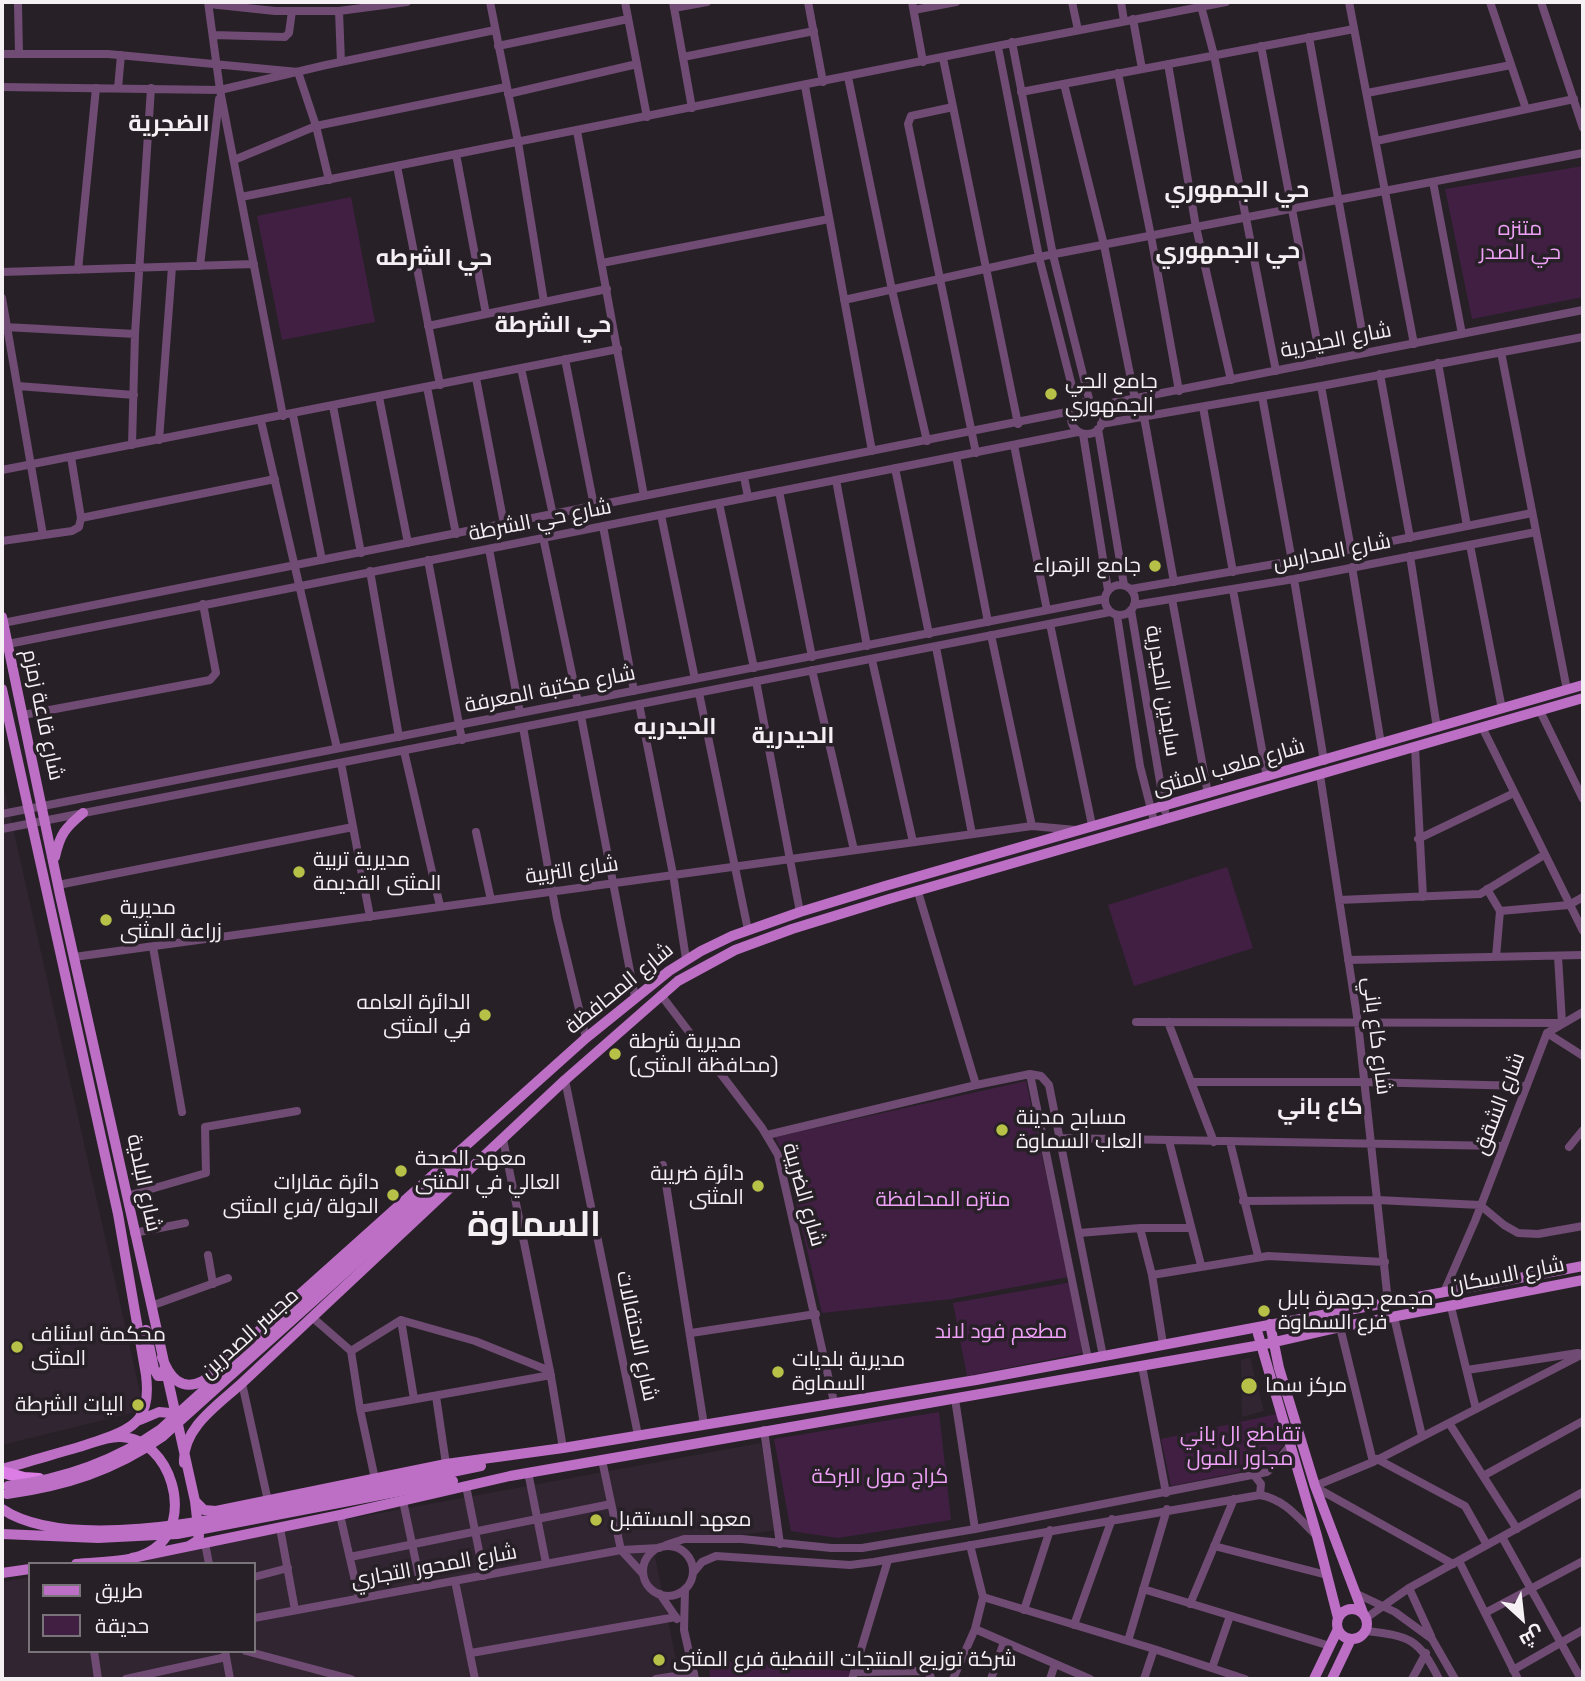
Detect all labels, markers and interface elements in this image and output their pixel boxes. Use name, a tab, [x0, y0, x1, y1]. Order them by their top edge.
district label: الضجرية	[128, 111, 210, 139]
district label: حي الجمهوري	[1165, 177, 1309, 205]
park label: متنزه حي الصدر	[1479, 216, 1561, 266]
district label: حي الجمهوري	[1156, 238, 1300, 266]
district label: حي الشرطه	[376, 245, 492, 273]
district label: حي الشرطة	[495, 312, 611, 340]
street label: شارع الحيدرية	[1278, 318, 1394, 364]
place label: جامع الحي الجمهوري	[1065, 369, 1158, 419]
marker: جامع الحي الجمهوري	[1043, 386, 1059, 402]
street label: شارع حي الشرطة	[466, 495, 614, 547]
street label: شارع المدارس	[1271, 529, 1393, 577]
place label: جامع الزهراء	[1033, 553, 1141, 579]
marker: جامع الزهراء	[1147, 558, 1163, 574]
street label: سايدين الحيدرية	[1139, 624, 1185, 758]
street label: شارع قاعة زمزم	[16, 647, 68, 783]
street label: شارع مكتبة المعرفة	[462, 661, 638, 719]
district label: الحيدريه	[634, 714, 716, 742]
district label: الحيدرية	[752, 723, 834, 751]
street label: شارع ملعب المثنى	[1150, 734, 1308, 802]
place label: مديرية تربية المثنى القديمة	[313, 847, 441, 897]
street label: شارع التربية	[524, 852, 620, 890]
marker: مديرية تربية المثنى القديمة	[291, 864, 307, 880]
place label: مديرية زراعة المثنى	[120, 895, 222, 945]
marker: مديرية زراعة المثنى	[98, 912, 114, 928]
street label: شارع المحافظة	[561, 938, 679, 1040]
street label: شارع كاع باني	[1356, 976, 1396, 1096]
place label: الدائرة العامه في المثنى	[357, 990, 471, 1040]
marker: الدائرة العامه في المثنى	[477, 1007, 493, 1023]
place label: مديرية شرطة (محافظة المثنى)	[629, 1029, 778, 1079]
marker: مديرية شرطة (محافظة المثنى)	[607, 1046, 623, 1062]
street label: شارع الشقق	[1469, 1049, 1531, 1159]
district label: كاع باني	[1277, 1094, 1363, 1122]
place label: مسابح مدينة العاب السماوة	[1016, 1105, 1143, 1155]
marker: مسابح مدينة العاب السماوة	[994, 1122, 1010, 1138]
street label: شارع البلدية	[120, 1132, 166, 1234]
street label: شارع الضريبة	[776, 1140, 830, 1250]
place label: معهد الصحة العالي في المثنى	[415, 1146, 560, 1196]
place label: دائرة ضريبة المثنى	[650, 1161, 744, 1211]
marker: معهد الصحة العالي في المثنى	[393, 1163, 409, 1179]
place label: دائرة عقارات الدولة /فرع المثنى	[223, 1170, 379, 1220]
marker: دائرة ضريبة المثنى	[750, 1178, 766, 1194]
marker: دائرة عقارات الدولة /فرع المثنى	[385, 1187, 401, 1203]
park label: منتزه المحافظة	[876, 1187, 1010, 1213]
district label: السماوة	[467, 1206, 601, 1248]
street label: شارع الاسكان	[1447, 1253, 1567, 1299]
street label: شارع الاحتفالات	[610, 1268, 662, 1404]
street label: مجسر الصدرين	[196, 1283, 304, 1385]
place label: مجمع جوهرة بابل فرع السماوة	[1278, 1286, 1434, 1336]
marker: مجمع جوهرة بابل فرع السماوة	[1256, 1303, 1272, 1319]
park label: مطعم فود لاند	[935, 1319, 1067, 1345]
place label: محكمة اسئناف المثنى	[31, 1322, 166, 1372]
marker: محكمة اسئناف المثنى	[9, 1339, 25, 1355]
place label: مديرية بلديات السماوة	[792, 1347, 905, 1397]
marker: مديرية بلديات السماوة	[770, 1364, 786, 1380]
place label: مركز سما	[1265, 1373, 1347, 1399]
marker: مركز سما	[1239, 1376, 1259, 1396]
place label: اليات الشرطة	[15, 1392, 124, 1418]
marker: اليات الشرطة	[130, 1397, 146, 1413]
park label: تقاطع ال باني مجاور المول	[1180, 1422, 1300, 1472]
park label: كراج مول البركة	[812, 1464, 948, 1490]
place label: معهد المستقبل	[610, 1507, 751, 1533]
marker: معهد المستقبل	[588, 1512, 604, 1528]
street label: شارع المحور التجاري	[349, 1540, 519, 1594]
legend	[28, 1562, 256, 1653]
text: طريق	[95, 1577, 143, 1604]
north arrow	[1487, 1583, 1557, 1653]
text: حديقة	[95, 1612, 149, 1639]
text: ش	[1515, 1620, 1548, 1654]
place label: شركة توزيع المنتجات النفطية فرع المثنى	[673, 1647, 1017, 1673]
marker: شركة توزيع المنتجات النفطية فرع المثنى	[651, 1652, 667, 1668]

